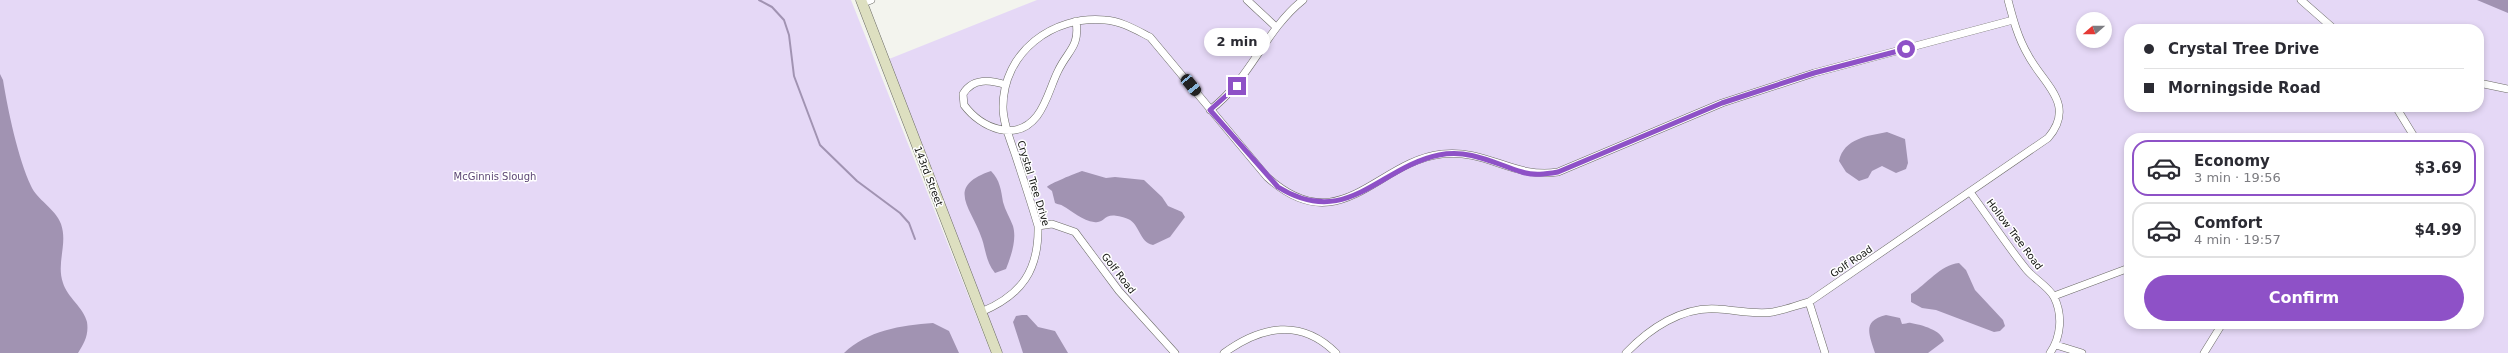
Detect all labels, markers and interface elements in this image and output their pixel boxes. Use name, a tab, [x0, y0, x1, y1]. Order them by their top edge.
north arrow	[2076, 12, 2112, 48]
map controls	[2076, 12, 2112, 48]
callout: 2 min	[1204, 28, 1270, 56]
text: 2 min	[1217, 34, 1257, 49]
route start	[1897, 40, 1915, 58]
text: Crystal Tree Drive	[2168, 40, 2319, 58]
car	[1179, 72, 1203, 98]
route end	[1228, 77, 1246, 95]
text: Morningside Road	[2168, 79, 2321, 97]
street label: Crystal Tree Drive	[1015, 139, 1052, 227]
street label: 143rd Street	[912, 145, 945, 208]
icon: car	[2146, 150, 2182, 186]
text: Economy	[2194, 152, 2270, 170]
text: $3.69	[2415, 159, 2462, 177]
text: 3 min · 19:56	[2194, 170, 2281, 185]
park label: McGinnis Slough	[454, 171, 536, 182]
street label: Hollow Tree Road	[1984, 197, 2045, 272]
icon: car	[2146, 212, 2182, 248]
text: Comfort	[2194, 214, 2262, 232]
text: $4.99	[2415, 221, 2462, 239]
text: 4 min · 19:57	[2194, 232, 2281, 247]
street label: Golf Road	[1828, 243, 1874, 280]
street label: Golf Road	[1099, 251, 1138, 296]
button: Confirm	[2144, 275, 2464, 321]

